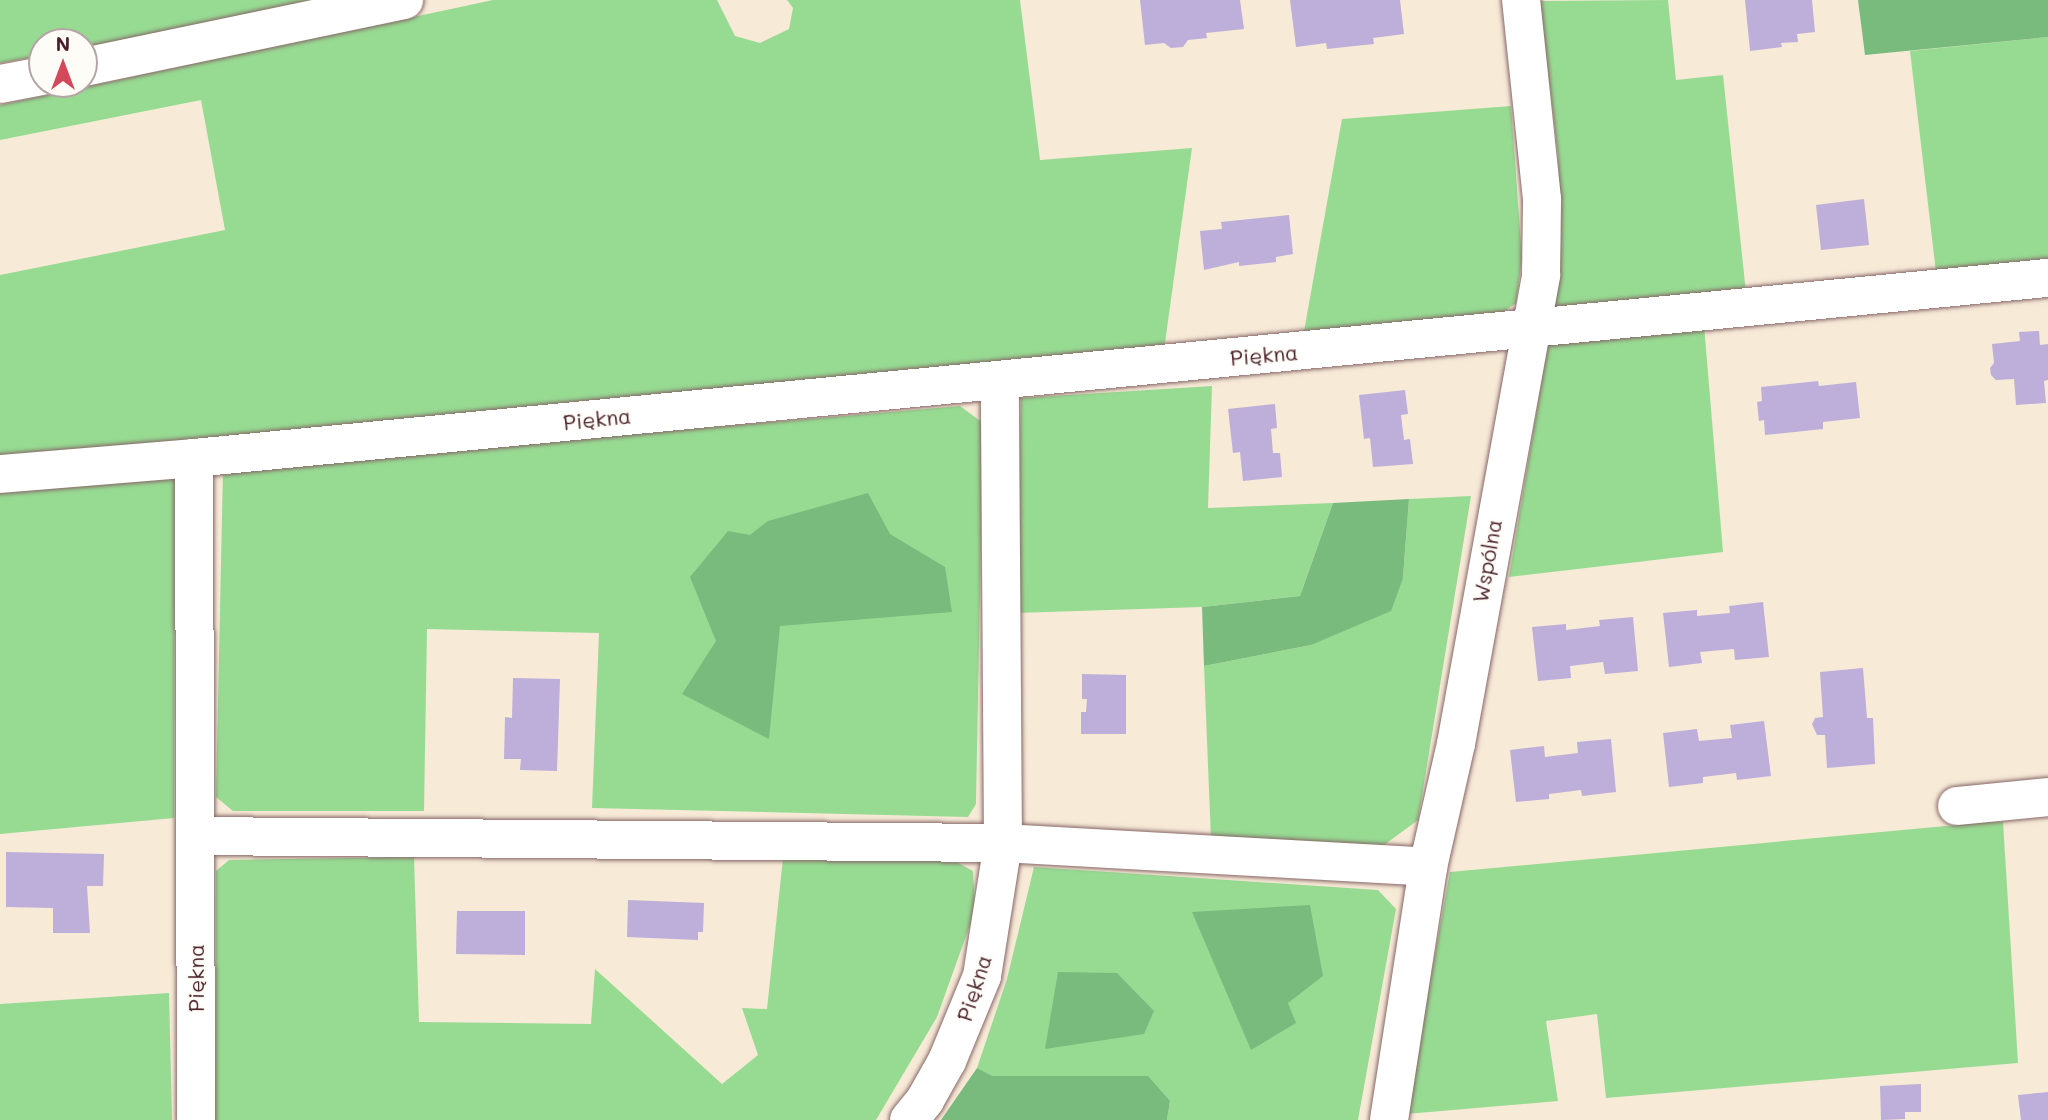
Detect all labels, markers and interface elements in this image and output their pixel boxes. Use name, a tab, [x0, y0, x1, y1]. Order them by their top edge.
north arrow	[28, 28, 98, 98]
text: N	[56, 31, 70, 56]
street label: Piękna	[1229, 339, 1299, 371]
street label: Piękna	[562, 403, 632, 435]
street label: Wspólna	[1467, 517, 1507, 605]
street label: Piękna	[183, 944, 209, 1012]
street label: Piękna	[951, 952, 997, 1024]

